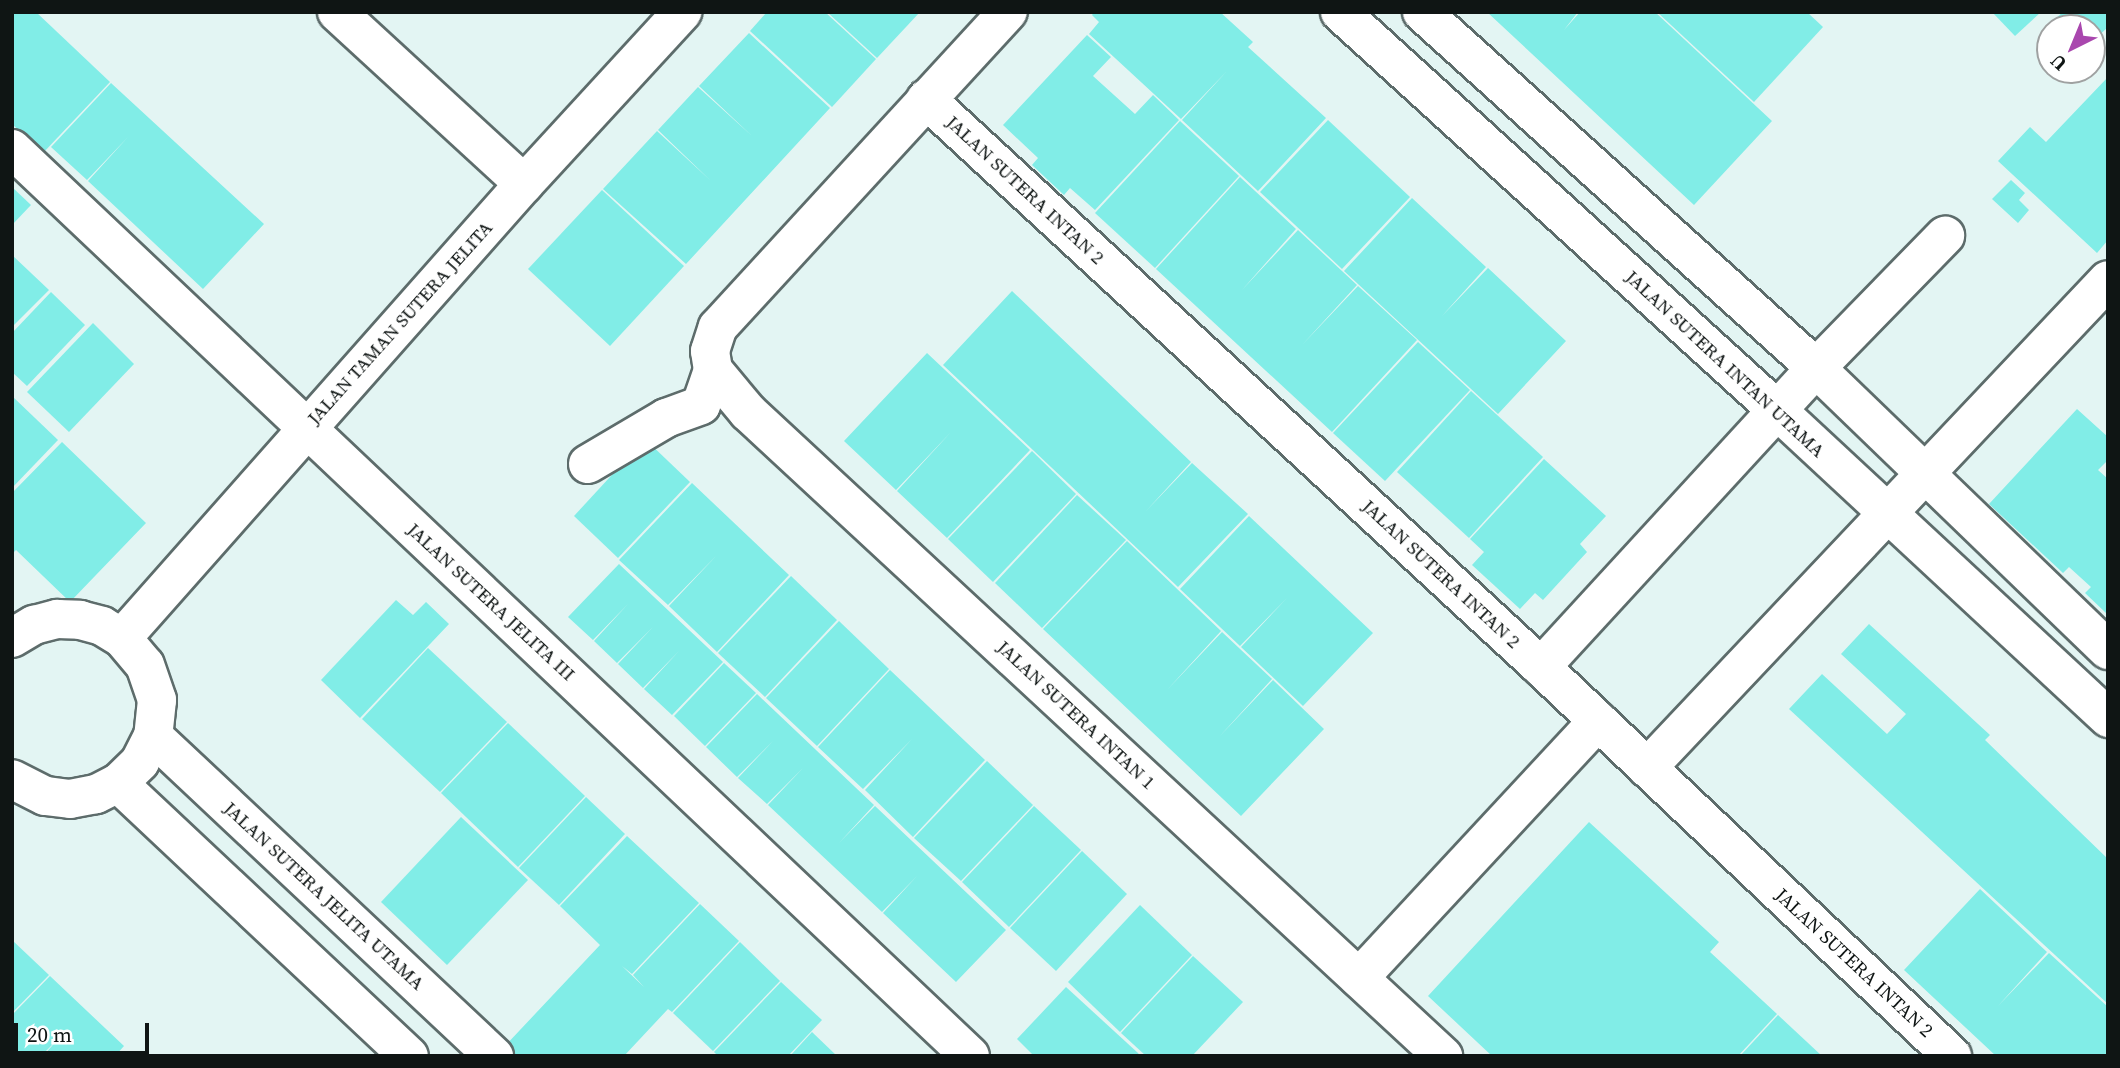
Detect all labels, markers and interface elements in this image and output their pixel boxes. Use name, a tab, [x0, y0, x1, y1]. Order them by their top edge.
north arrow	[2036, 14, 2106, 84]
text: U	[2044, 49, 2072, 77]
street label: JALAN SUTERA INTAN 2	[941, 111, 1109, 269]
street label: JALAN TAMAN SUTERA JELITA	[303, 217, 497, 429]
street label: JALAN SUTERA INTAN UTAMA	[1621, 266, 1829, 462]
street label: JALAN SUTERA INTAN 2	[1357, 495, 1525, 653]
street label: JALAN SUTERA JELITA III	[402, 518, 580, 686]
street label: JALAN SUTERA INTAN 1	[992, 636, 1160, 794]
street label: JALAN SUTERA JELITA UTAMA	[219, 797, 429, 995]
street label: JALAN SUTERA INTAN 2	[1770, 884, 1938, 1042]
scale bar	[18, 1009, 152, 1052]
text: 20 m	[27, 1020, 72, 1049]

